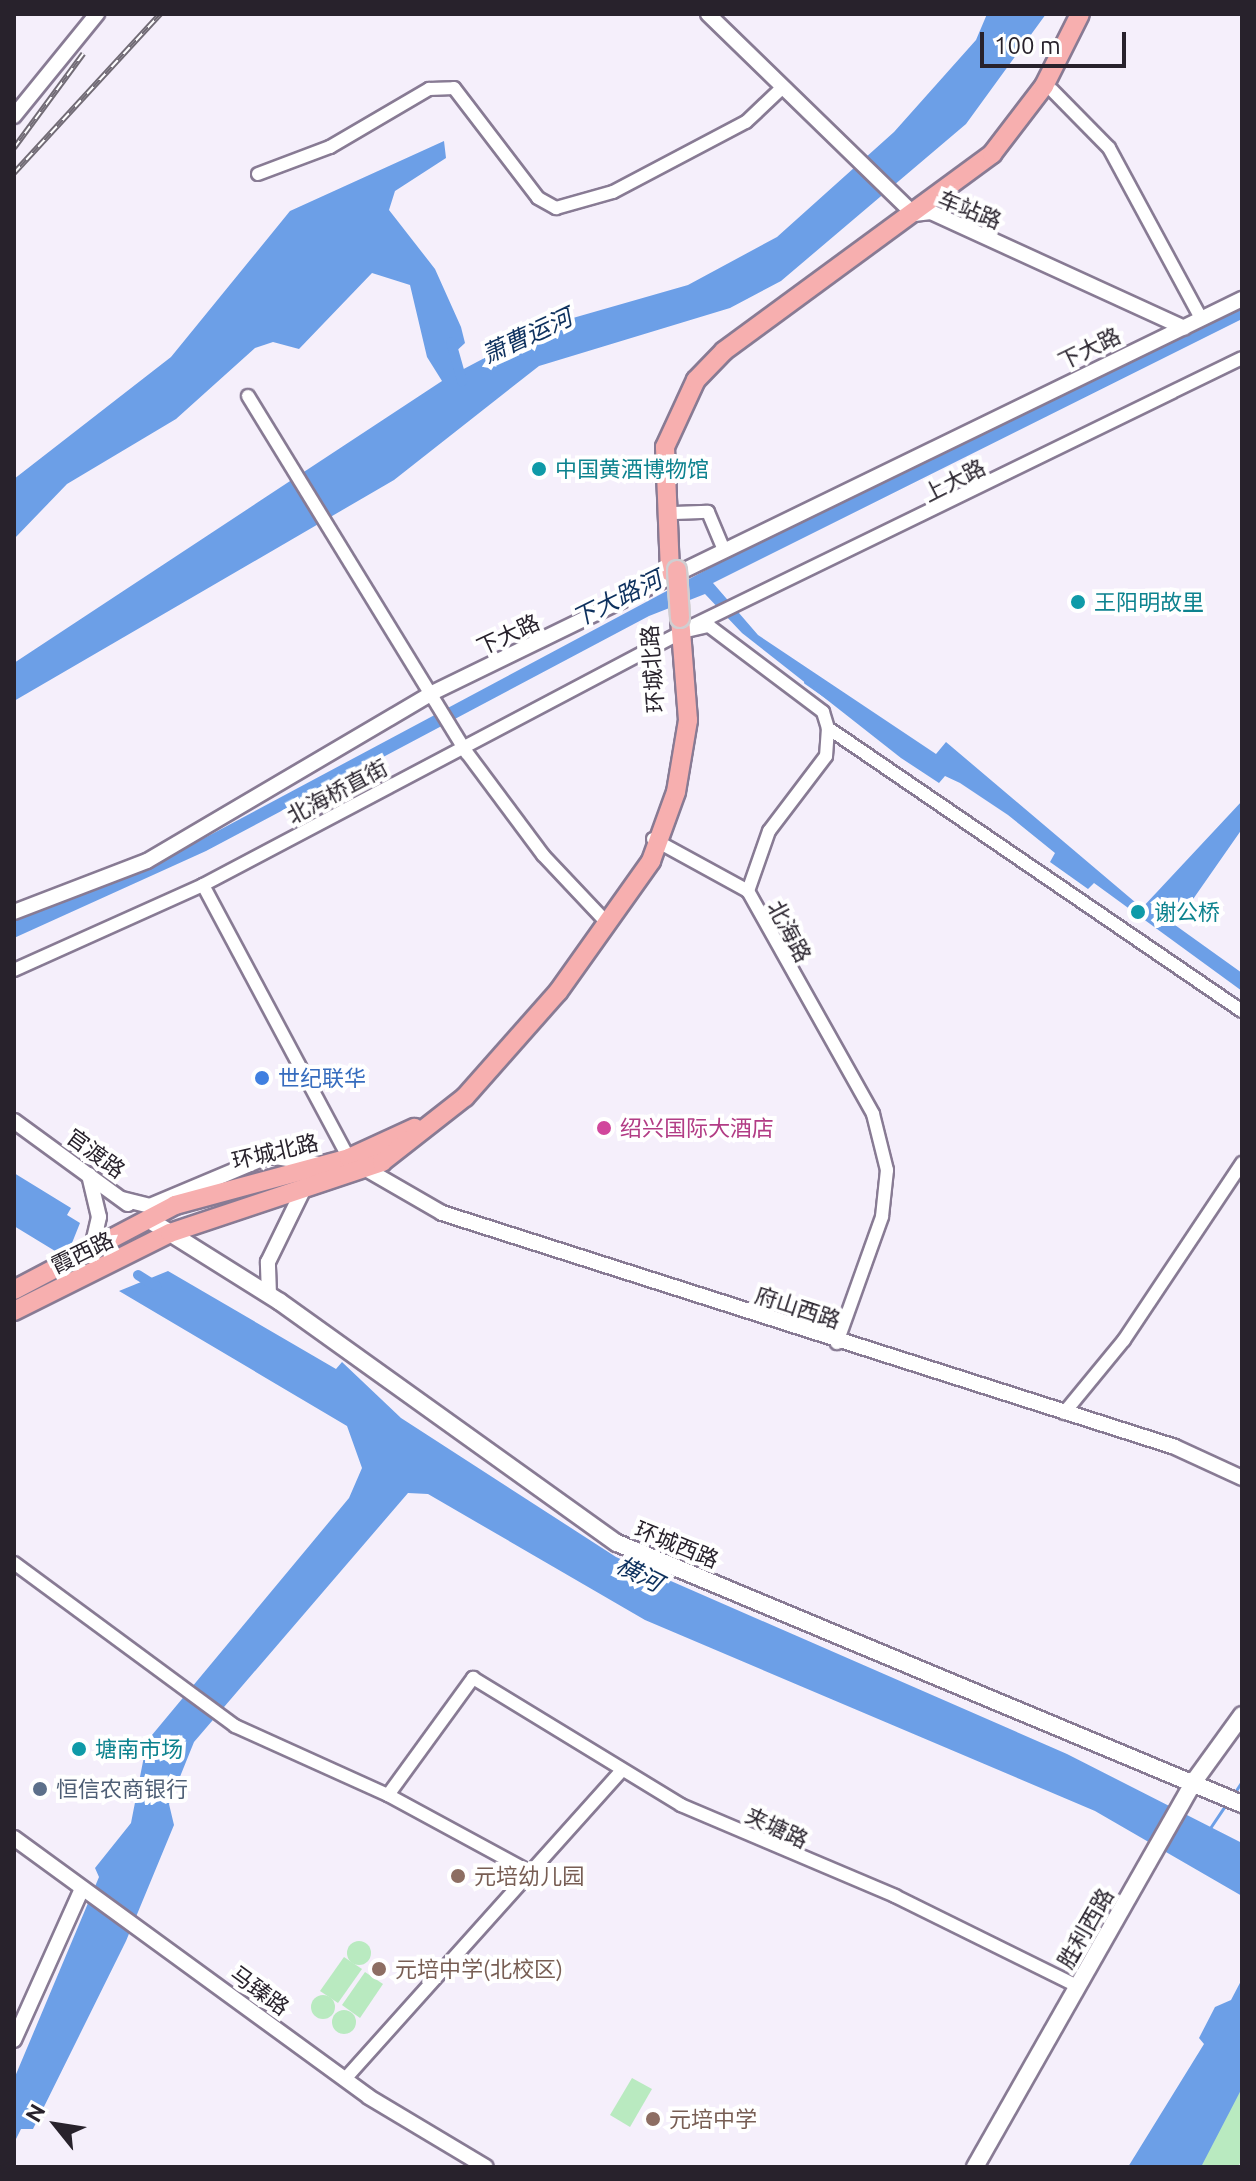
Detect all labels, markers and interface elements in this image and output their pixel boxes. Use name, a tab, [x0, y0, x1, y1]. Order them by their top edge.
scale bar	[984, 16, 1130, 66]
text: 100 m	[994, 32, 1061, 59]
street label: 车站路	[934, 184, 1006, 234]
water label: 萧曹运河	[477, 303, 577, 369]
street label: 下大路	[1054, 322, 1124, 374]
street label: 上大路	[919, 453, 989, 507]
place label: 中国黄酒博物馆	[555, 456, 709, 482]
marker: 中国黄酒博物馆	[530, 460, 548, 478]
water label: 下大路河	[568, 565, 666, 633]
place label: 王阳明故里	[1094, 589, 1204, 615]
marker: 王阳明故里	[1069, 593, 1087, 611]
street label: 下大路	[473, 608, 543, 660]
street label: 环城北路	[636, 624, 668, 714]
street label: 北海桥直街	[282, 754, 392, 828]
street label: 北海路	[763, 896, 817, 966]
place label: 谢公桥	[1154, 899, 1220, 925]
marker: 谢公桥	[1129, 903, 1147, 921]
place label: 世纪联华	[278, 1065, 366, 1091]
marker: 世纪联华	[253, 1069, 271, 1087]
place label: 绍兴国际大酒店	[620, 1115, 774, 1141]
marker: 绍兴国际大酒店	[595, 1119, 613, 1137]
street label: 官渡路	[62, 1123, 130, 1183]
street label: 环城北路	[229, 1128, 321, 1174]
street label: 霞西路	[47, 1226, 117, 1278]
street label: 府山西路	[752, 1281, 844, 1333]
street label: 环城西路	[631, 1515, 723, 1573]
water label: 横河	[611, 1550, 667, 1598]
place label: 塘南市场	[95, 1736, 183, 1762]
marker: 塘南市场	[70, 1740, 88, 1758]
place label: 恒信农商银行	[56, 1776, 188, 1802]
marker: 恒信农商银行	[31, 1780, 49, 1798]
street label: 夹塘路	[742, 1801, 812, 1853]
place label: 元培幼儿园	[474, 1863, 584, 1889]
marker: 元培幼儿园	[449, 1867, 467, 1885]
street label: 胜利西路	[1052, 1883, 1118, 1973]
place label: 元培中学(北校区)	[395, 1956, 563, 1982]
street label: 马臻路	[226, 1960, 294, 2020]
marker: 元培中学(北校区)	[370, 1960, 388, 1978]
north arrow	[16, 2085, 96, 2165]
text: N	[20, 2099, 50, 2126]
place label: 元培中学	[669, 2106, 757, 2132]
marker: 元培中学	[644, 2110, 662, 2128]

